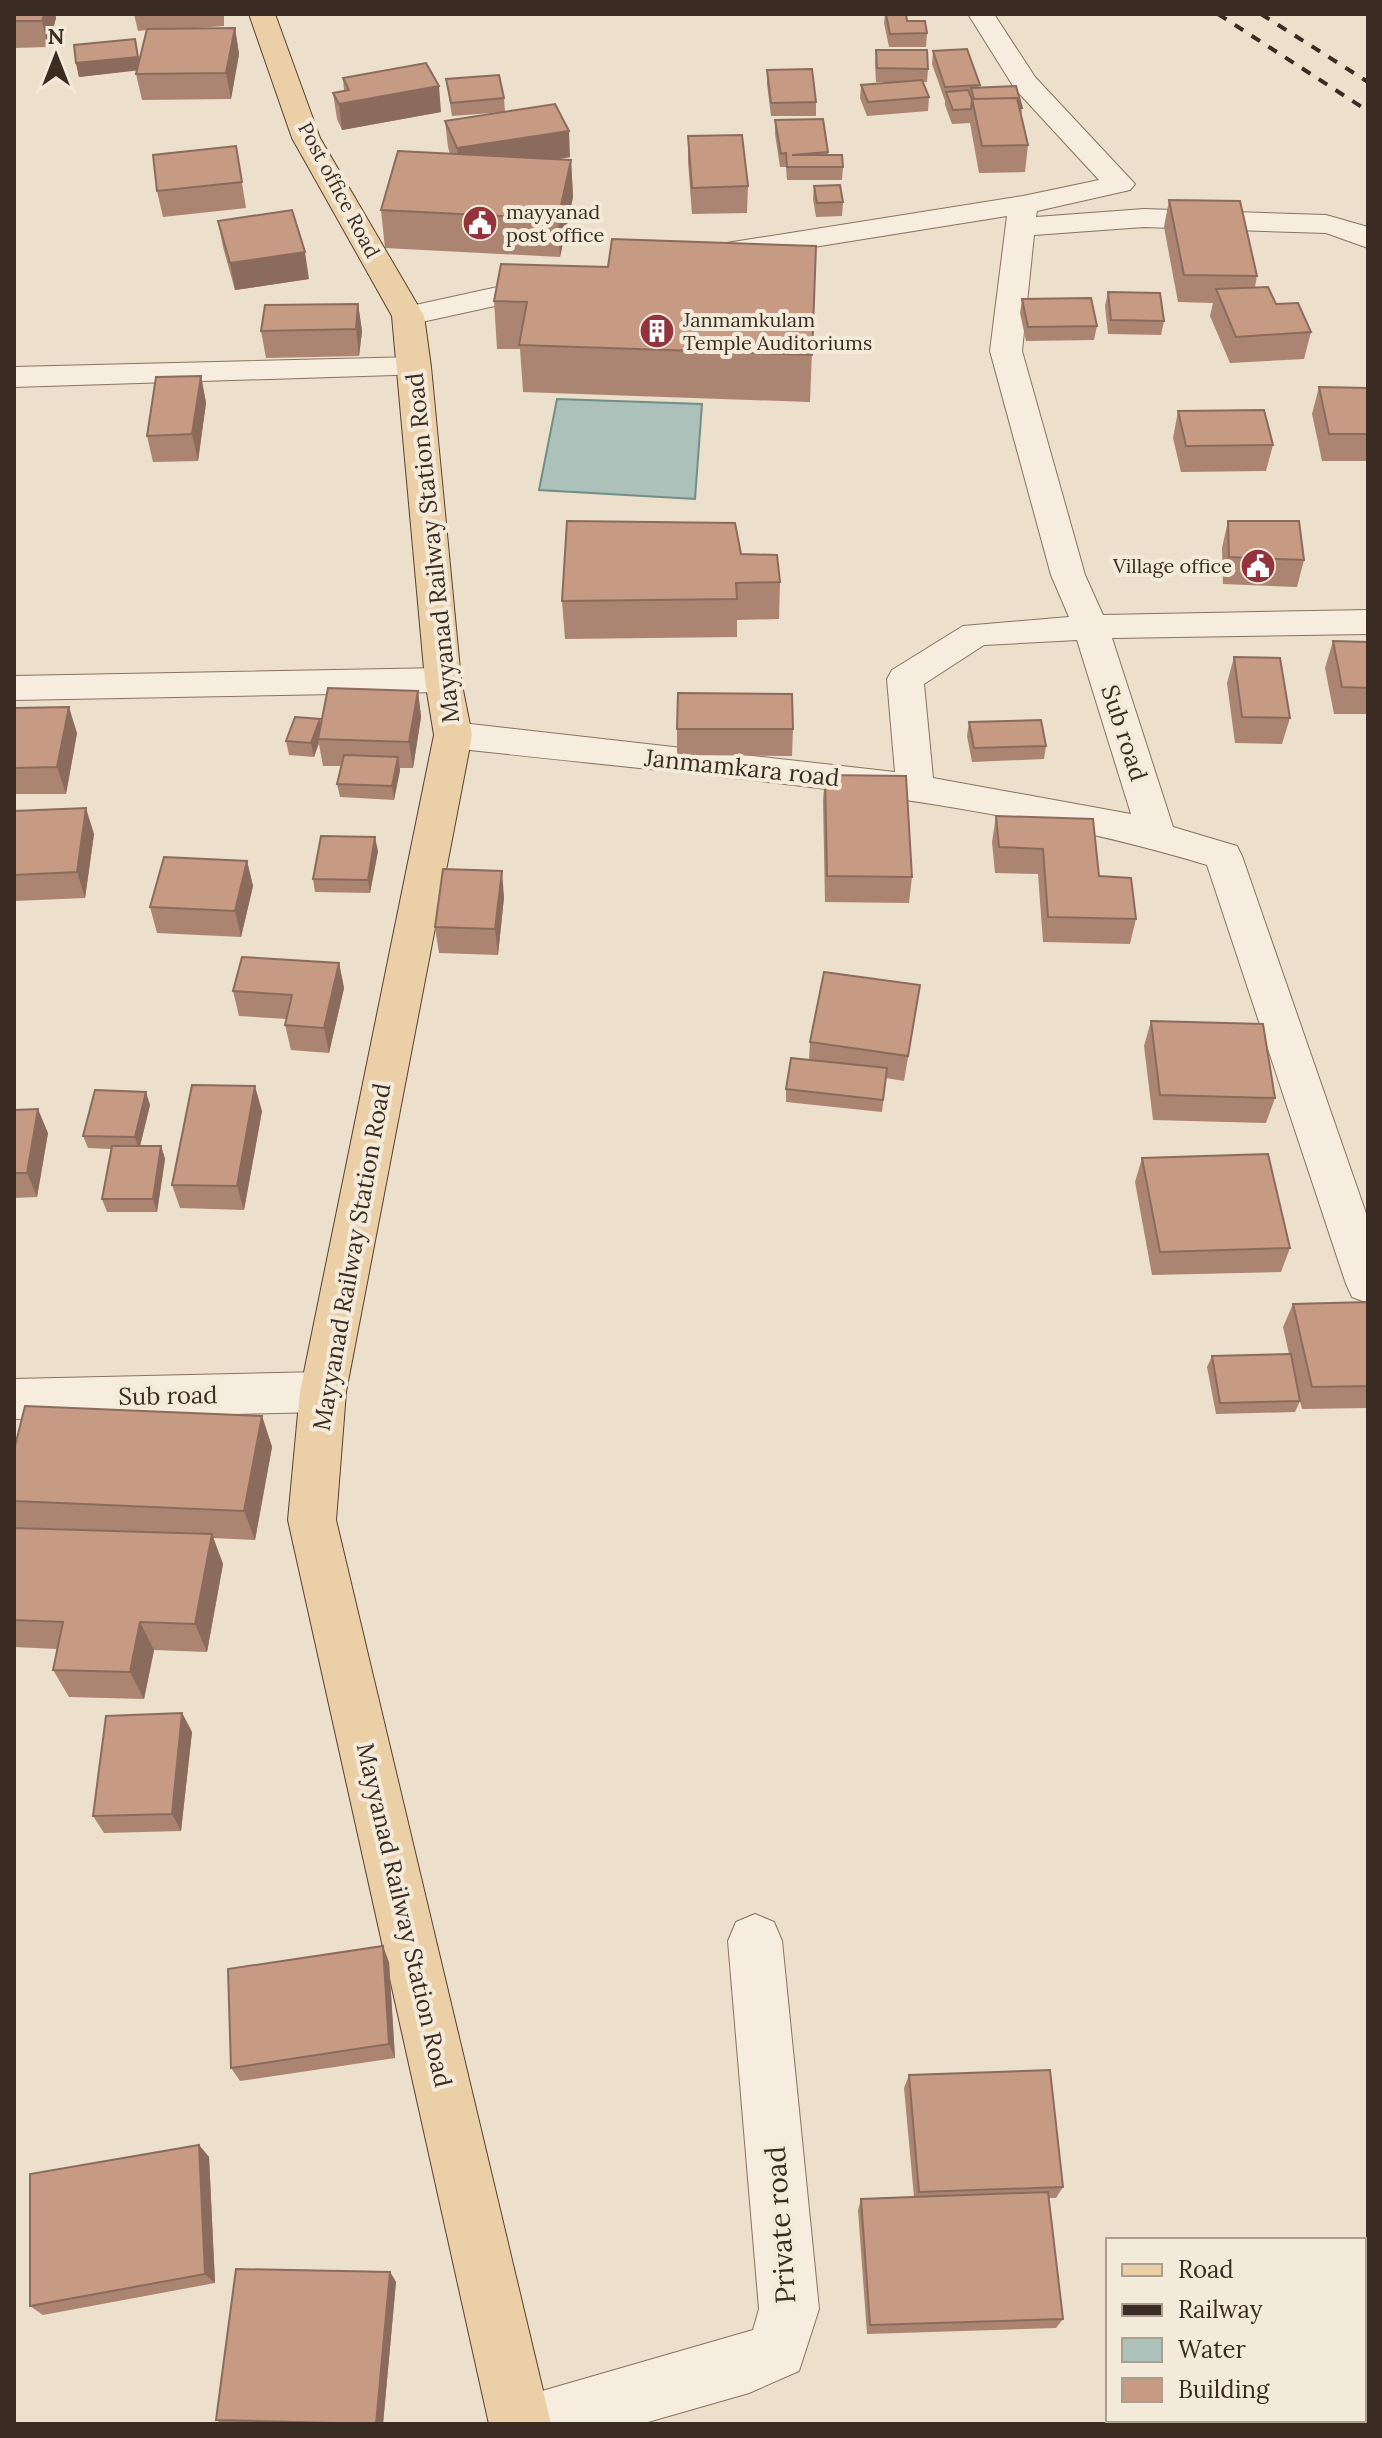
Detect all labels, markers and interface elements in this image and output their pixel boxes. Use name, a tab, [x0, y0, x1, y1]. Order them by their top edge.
north arrow	[16, 16, 96, 96]
text: N	[47, 22, 65, 50]
street label: Post office Road	[293, 118, 386, 262]
place label: mayyanad post office	[506, 199, 604, 247]
public building icon: mayyanad post office	[461, 204, 499, 242]
place label: Janmamkulam Temple Auditoriums	[682, 307, 872, 355]
building icon: Janmamkulam Temple Auditoriums	[638, 312, 676, 350]
street label: Mayyanad Railway Station Road	[399, 371, 466, 725]
public building icon: Village office	[1239, 547, 1277, 585]
place label: Village office	[1112, 553, 1232, 578]
street label: Sub road	[1094, 681, 1155, 785]
street label: Janmamkara road	[642, 742, 841, 793]
street label: Mayyanad Railway Station Road	[306, 1081, 397, 1433]
street label: Sub road	[118, 1379, 218, 1412]
street label: Mayyanad Railway Station Road	[350, 1740, 459, 2090]
street label: Private road	[757, 2145, 803, 2305]
legend	[1106, 2238, 1366, 2422]
text: Road	[1178, 2254, 1234, 2285]
text: Railway	[1178, 2294, 1263, 2325]
text: Water	[1178, 2334, 1246, 2365]
text: Building	[1178, 2374, 1270, 2405]

